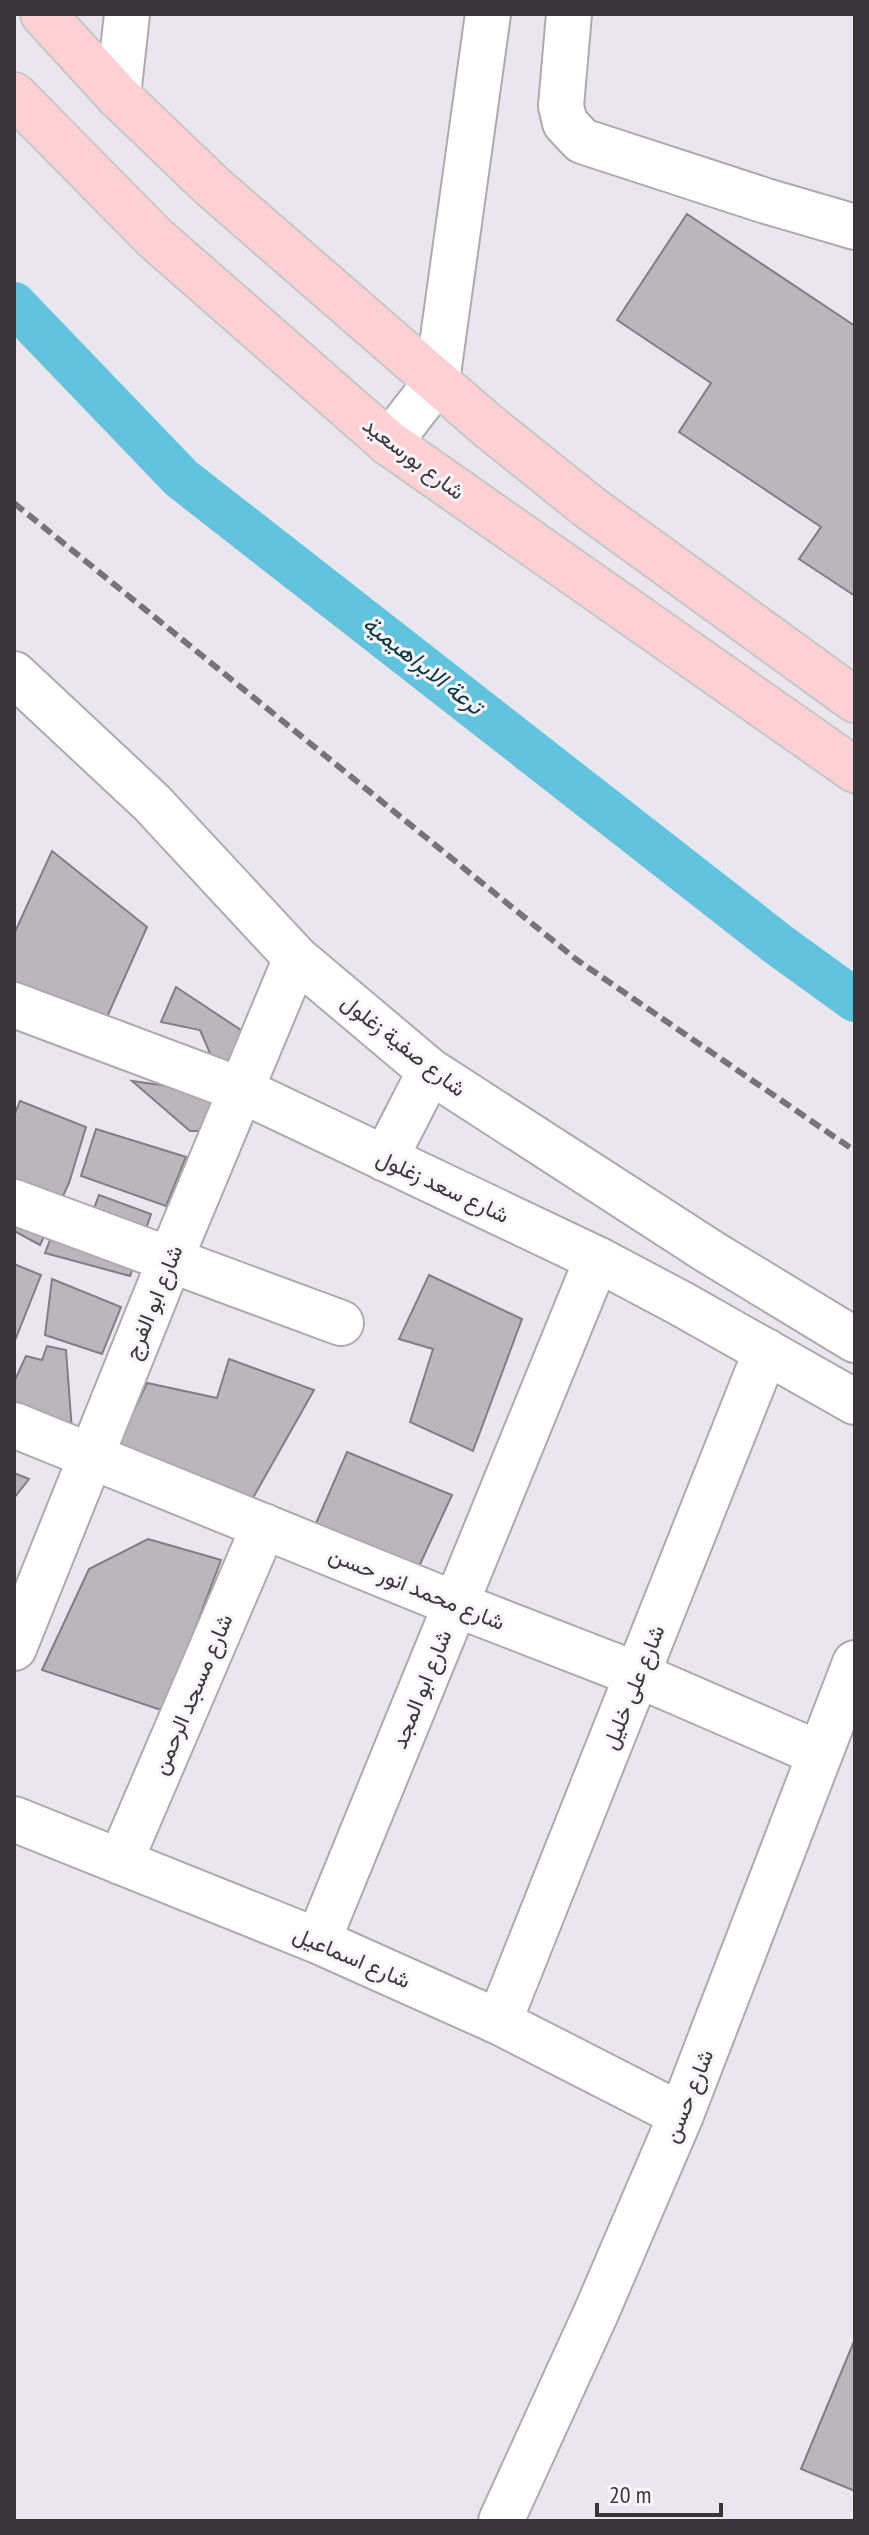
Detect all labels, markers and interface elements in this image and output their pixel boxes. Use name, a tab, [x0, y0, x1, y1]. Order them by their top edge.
street label: شارع بورسعيد	[357, 411, 471, 506]
water label: ترعة الابراهيمية	[357, 608, 492, 723]
street label: شارع صفية زغلول	[335, 988, 472, 1103]
street label: شارع سعد زغلول	[372, 1143, 514, 1230]
street label: شارع ابو الفرج	[117, 1241, 189, 1364]
street label: شارع محمد انور حسن	[325, 1540, 509, 1637]
street label: شارع مسجد الرحمن	[146, 1609, 239, 1779]
street label: شارع على خليل	[595, 1621, 672, 1754]
street label: شارع ابو المجد	[384, 1625, 458, 1753]
street label: شارع اسماعيل	[289, 1920, 415, 1995]
street label: شارع حسن	[657, 2045, 720, 2147]
scale bar	[597, 2467, 721, 2517]
text: 20 m	[609, 2479, 651, 2510]

